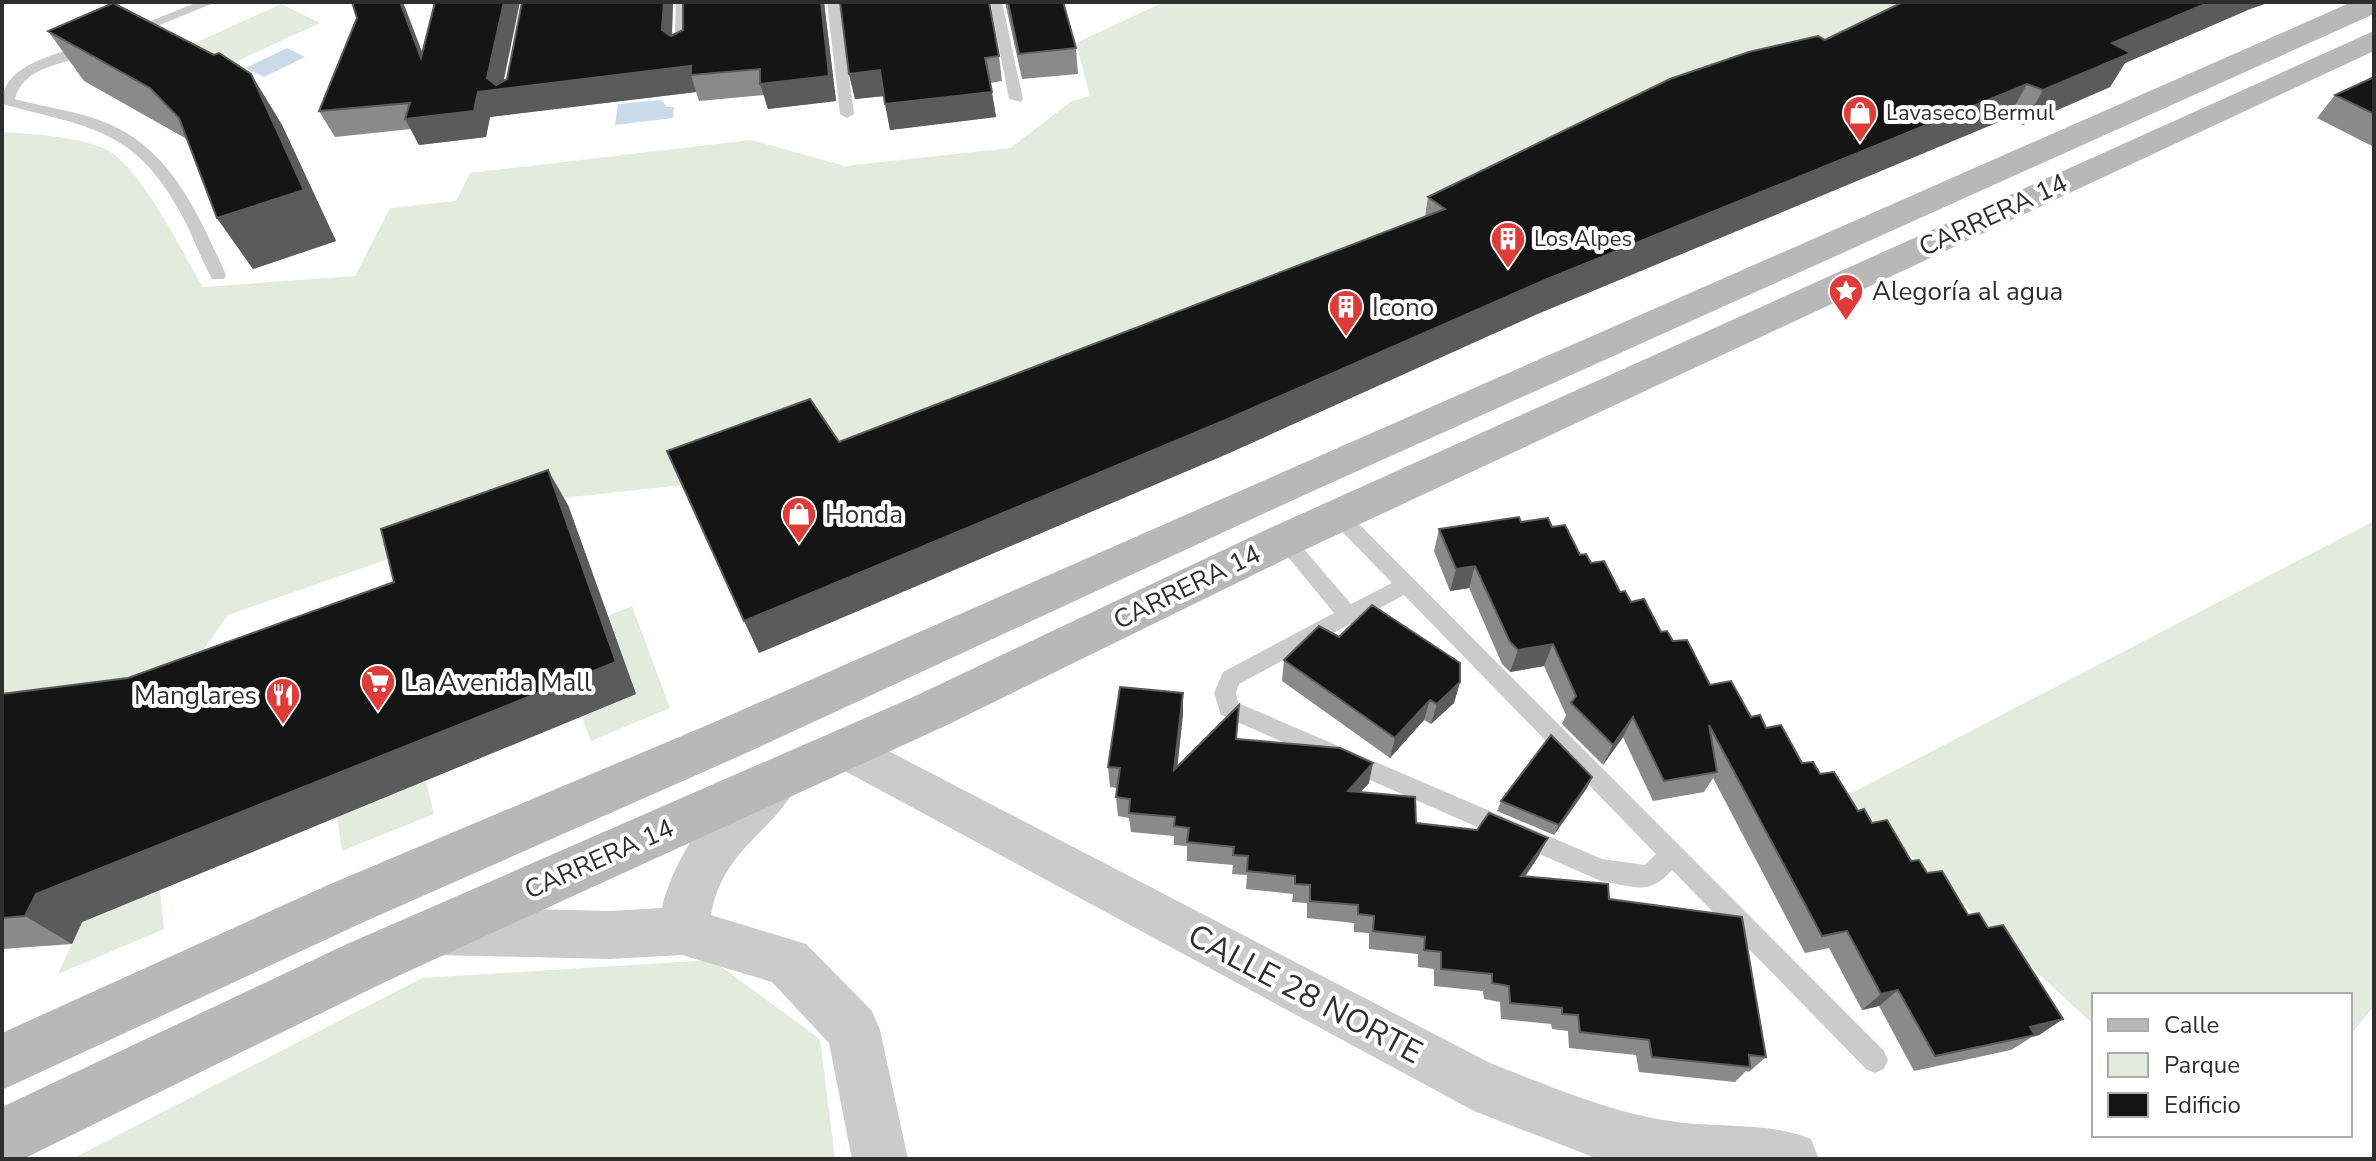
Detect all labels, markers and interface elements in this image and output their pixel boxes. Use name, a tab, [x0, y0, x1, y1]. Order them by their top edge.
shop icon: Lavaseco Bermul	[1841, 94, 1879, 144]
place label: Lavaseco Bermul	[1886, 98, 2055, 128]
street label: CARRERA 14	[1913, 165, 2073, 265]
building icon: Los Alpes	[1489, 220, 1527, 270]
place label: Los Alpes	[1534, 224, 1632, 254]
place icon: Alegoría al agua	[1827, 272, 1865, 322]
place label: Alegoría al agua	[1872, 274, 2063, 309]
building icon: Icono	[1327, 288, 1365, 338]
place label: Icono	[1372, 290, 1434, 325]
shop icon: Honda	[780, 495, 818, 545]
place label: Honda	[825, 497, 903, 532]
street label: CARRERA 14	[1107, 536, 1267, 638]
supermarket icon: La Avenida Mall	[359, 663, 397, 713]
place label: La Avenida Mall	[404, 665, 592, 700]
restaurant icon: Manglares	[264, 676, 302, 726]
place label: Manglares	[134, 678, 257, 713]
street label: CARRERA 14	[519, 810, 679, 908]
street label: CALLE 28 NORTE	[1180, 914, 1430, 1074]
legend	[2092, 993, 2352, 1137]
text: Calle	[2164, 1009, 2219, 1041]
text: Parque	[2164, 1049, 2240, 1081]
text: Edificio	[2164, 1089, 2241, 1121]

